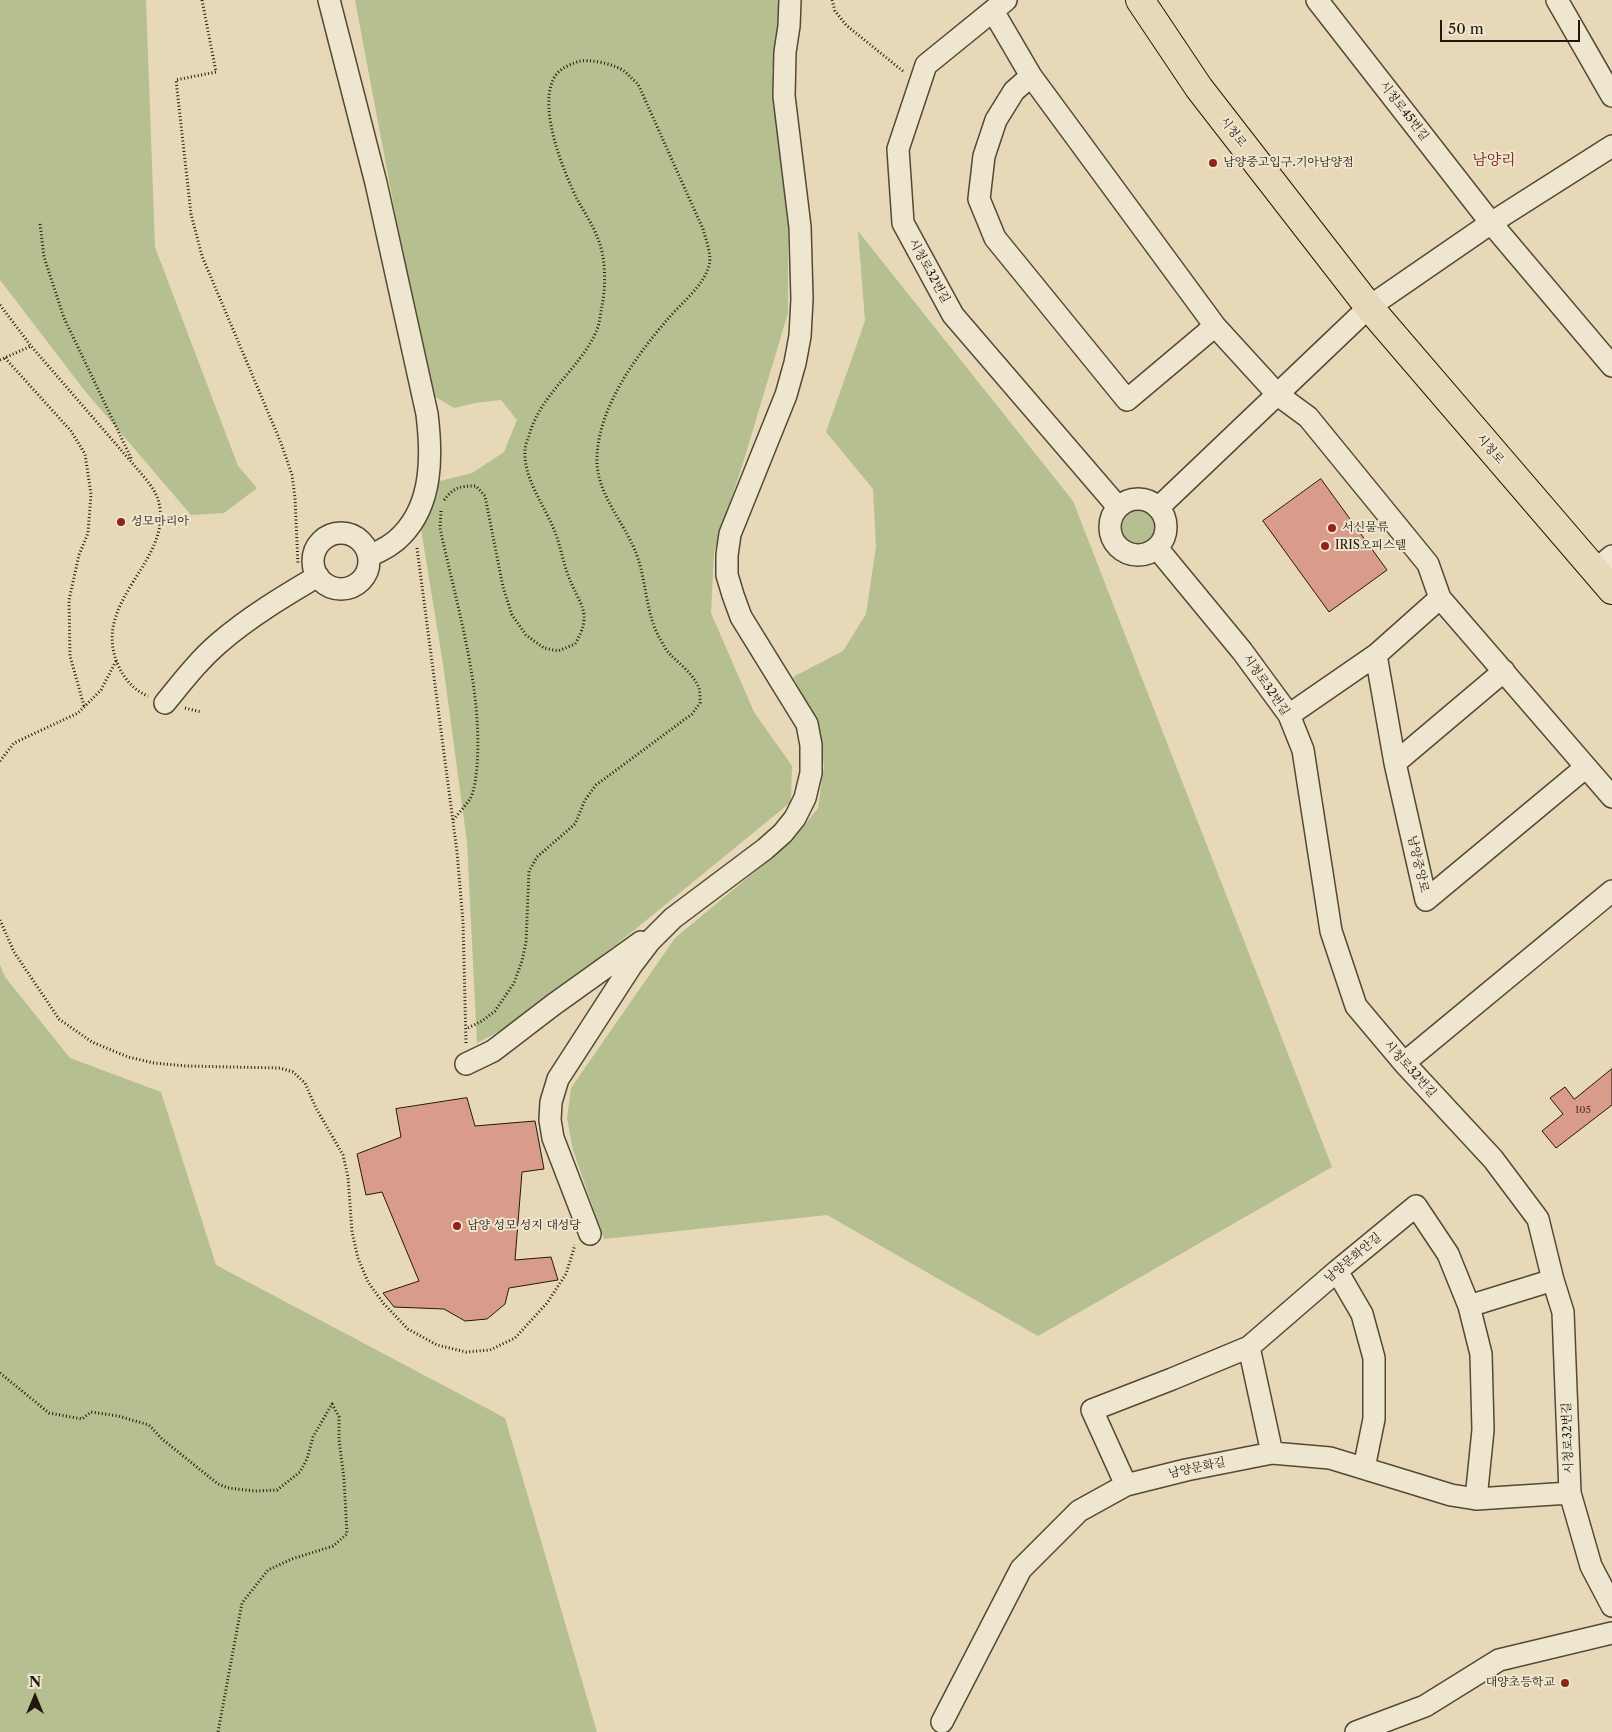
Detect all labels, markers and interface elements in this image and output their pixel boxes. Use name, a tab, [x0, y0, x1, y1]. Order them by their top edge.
scale bar	[1442, 10, 1582, 42]
text: 50 m	[1448, 19, 1484, 38]
street label: 시청로45번길	[1376, 78, 1432, 144]
street label: 시청로	[1217, 114, 1249, 150]
district label: 남양리	[1472, 152, 1516, 170]
place label: 남양중고입구.기아남양점	[1223, 156, 1354, 170]
marker: 남양중고입구.기아남양점	[1207, 157, 1219, 169]
street label: 시청로32번길	[905, 236, 953, 306]
street label: 시청로	[1473, 431, 1507, 467]
place label: 성모마리아	[131, 515, 189, 529]
marker: 성모마리아	[115, 516, 127, 528]
place label: 서신물류	[1342, 521, 1388, 535]
marker: 서신물류	[1326, 522, 1338, 534]
place label: IRIS오피스텔	[1335, 539, 1406, 553]
marker: IRIS오피스텔	[1319, 540, 1331, 552]
street label: 시청로32번길	[1240, 652, 1292, 718]
street label: 남양중앙로	[1404, 834, 1432, 894]
street label: 시청로32번길	[1381, 1038, 1439, 1100]
house number: 105	[1575, 1104, 1591, 1116]
place label: 남양 성모 성지 대성당	[467, 1219, 581, 1233]
marker: 남양 성모 성지 대성당	[451, 1220, 463, 1232]
street label: 남양문화안길	[1322, 1230, 1384, 1286]
street label: 시청로32번길	[1560, 1402, 1576, 1474]
street label: 남양문화길	[1167, 1455, 1227, 1481]
north arrow	[10, 1672, 60, 1722]
text: N	[29, 1673, 41, 1691]
place label: 대양초등학교	[1485, 1676, 1555, 1690]
marker: 대양초등학교	[1559, 1677, 1571, 1689]

